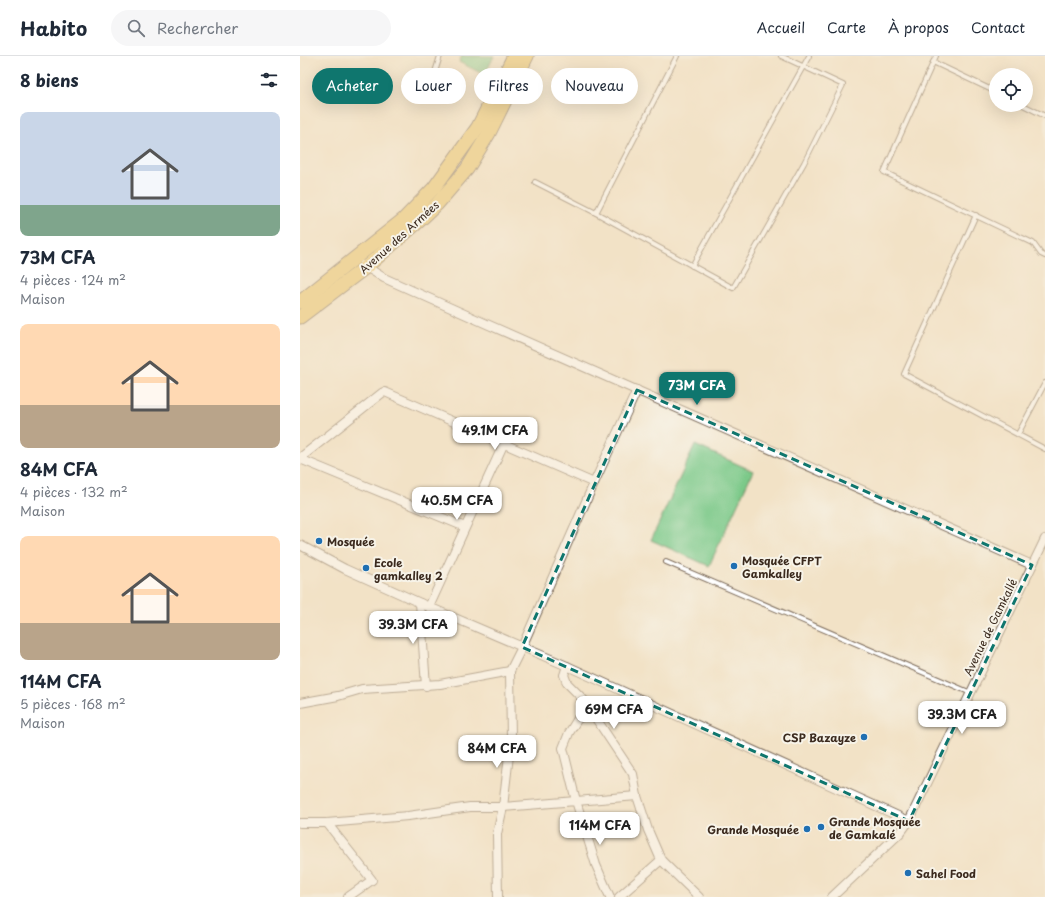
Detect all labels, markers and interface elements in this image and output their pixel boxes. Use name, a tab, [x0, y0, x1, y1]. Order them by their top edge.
search box	[111, 10, 391, 46]
text: Habito	[20, 14, 87, 42]
text: Rechercher	[157, 16, 238, 39]
icon: search	[125, 17, 147, 39]
text: Accueil	[757, 17, 805, 38]
text: Carte	[827, 17, 866, 38]
text: À propos	[888, 17, 949, 38]
text: Contact	[971, 17, 1025, 38]
text: 8 biens	[20, 67, 79, 93]
chip: Acheter	[312, 68, 393, 104]
chip: Louer	[401, 68, 466, 104]
chip: Filtres	[474, 68, 543, 104]
chip: Nouveau	[551, 68, 638, 104]
map controls	[989, 68, 1033, 112]
button: locate	[989, 68, 1033, 112]
icon: filters	[258, 69, 280, 91]
icon: home	[114, 138, 186, 210]
street label: Avenue des Armées	[355, 196, 443, 278]
text: 73M CFA	[20, 244, 96, 270]
text: 4 pièces · 124 m²	[20, 270, 126, 289]
text: Maison	[20, 289, 65, 308]
icon: home	[114, 350, 186, 422]
pin: 73M CFA	[660, 372, 734, 406]
text: 73M CFA	[668, 375, 726, 394]
pin: 49.1M CFA	[449, 417, 541, 451]
text: 49.1M CFA	[462, 420, 528, 439]
text: 84M CFA	[20, 456, 98, 482]
text: 4 pièces · 132 m²	[20, 482, 128, 501]
pin: 40.5M CFA	[411, 487, 503, 521]
text: 40.5M CFA	[421, 490, 493, 509]
text: Maison	[20, 501, 65, 520]
place label: Mosquée	[327, 533, 375, 550]
marker: Mosquée	[314, 536, 324, 546]
place label: Mosquée CFPT Gamkalley	[742, 552, 822, 582]
place label: Ecole gamkalley 2	[374, 554, 443, 584]
marker: Mosquée CFPT Gamkalley	[729, 561, 739, 571]
icon: home	[114, 562, 186, 634]
marker: Ecole gamkalley 2	[361, 563, 371, 573]
street label: Avenue de Gamkallé	[959, 576, 1021, 678]
pin: 39.3M CFA	[367, 611, 459, 645]
text: 39.3M CFA	[378, 614, 448, 633]
text: 114M CFA	[20, 668, 102, 694]
text: 5 pièces · 168 m²	[20, 694, 126, 713]
pin: 69M CFA	[577, 696, 651, 730]
text: 69M CFA	[585, 699, 643, 718]
pin: 39.3M CFA	[916, 701, 1008, 735]
text: 39.3M CFA	[927, 704, 997, 723]
text: Maison	[20, 713, 65, 732]
place label: CSP Bazayze	[783, 729, 856, 746]
marker: CSP Bazayze	[859, 732, 869, 742]
pin: 84M CFA	[460, 735, 534, 769]
text: 84M CFA	[467, 738, 527, 757]
pin: 114M CFA	[559, 812, 641, 846]
place label: Grande Mosquée de Gamkalé	[829, 813, 921, 843]
text: 114M CFA	[569, 815, 631, 834]
place label: Grande Mosquée	[707, 821, 799, 838]
marker: Grande Mosquée de Gamkalé	[816, 822, 826, 832]
marker: Grande Mosquée	[802, 824, 812, 834]
place label: Sahel Food	[916, 865, 976, 882]
marker: Sahel Food	[903, 868, 913, 878]

